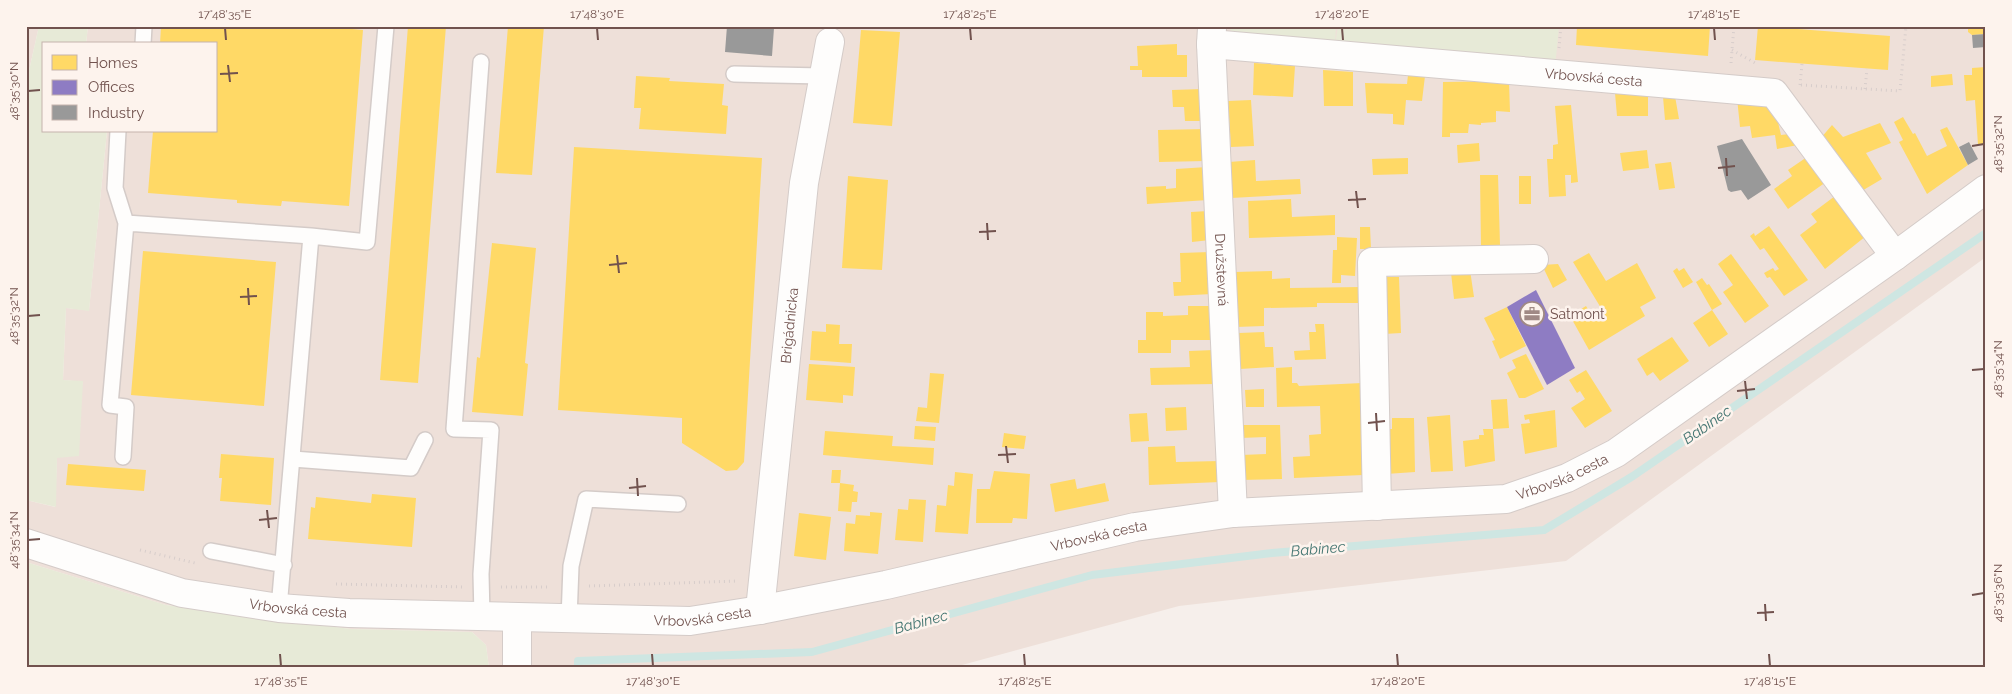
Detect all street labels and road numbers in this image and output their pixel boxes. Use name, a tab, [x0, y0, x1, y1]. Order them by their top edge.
street label: Vrbovská cesta	[1544, 65, 1643, 90]
street label: Družstevná	[1212, 233, 1231, 306]
street label: Brigádnicka	[777, 287, 801, 364]
street label: Vrbovská cesta	[1514, 450, 1611, 503]
street label: Vrbovská cesta	[1049, 517, 1148, 554]
street label: Vrbovská cesta	[248, 595, 348, 621]
street label: Vrbovská cesta	[653, 603, 752, 629]

